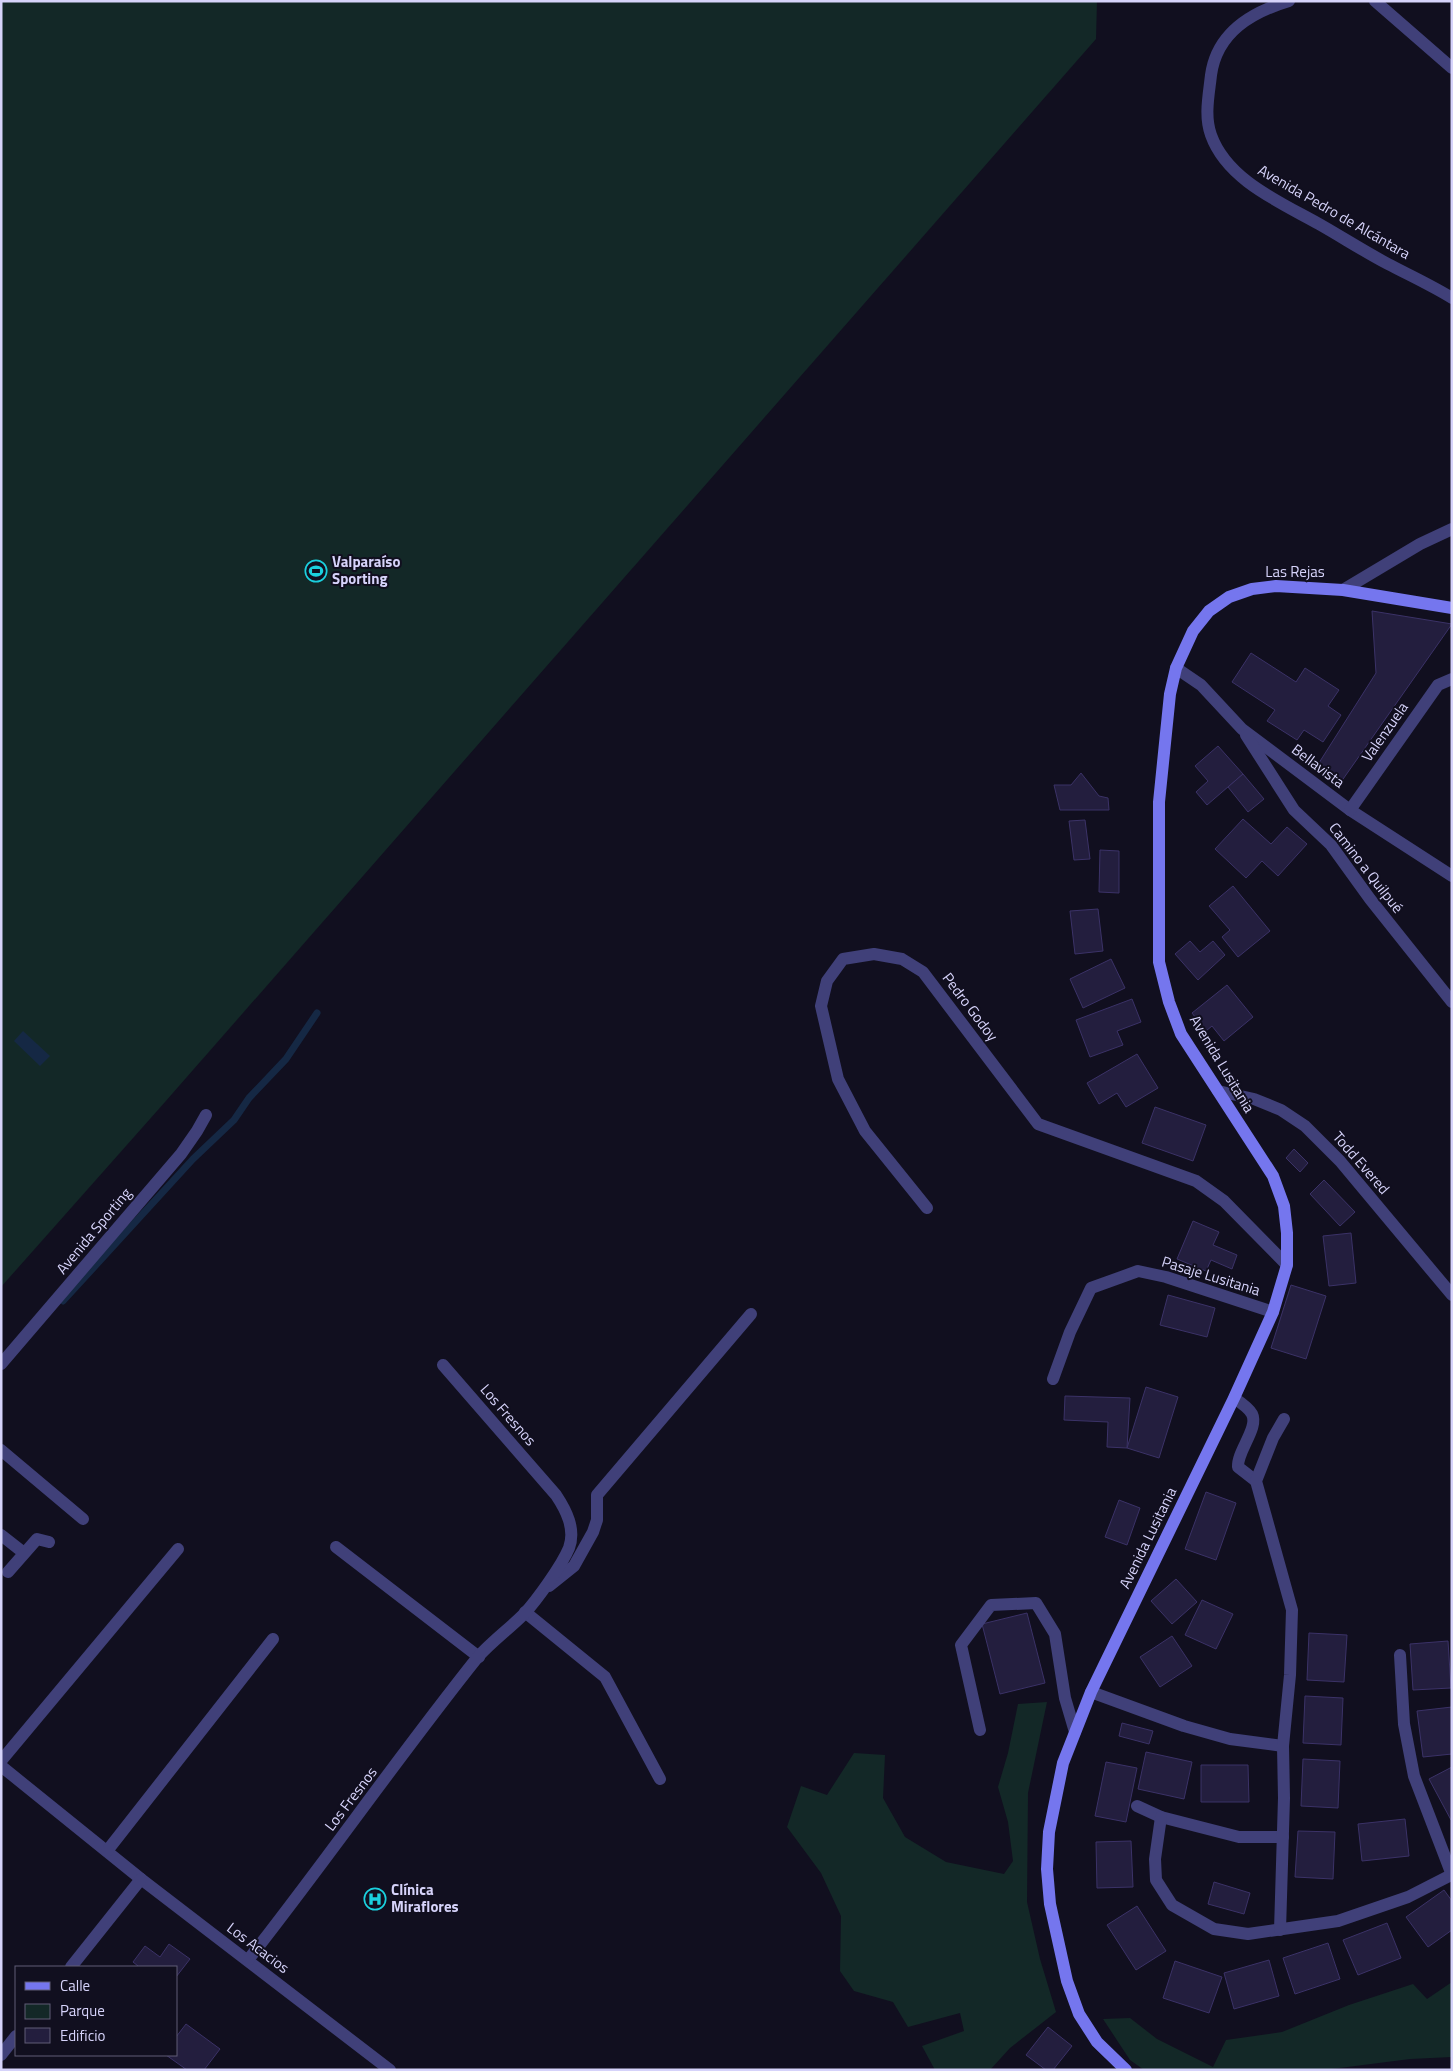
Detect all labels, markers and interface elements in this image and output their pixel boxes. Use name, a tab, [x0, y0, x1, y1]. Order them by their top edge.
street label: Avenida Pedro de Alcántara	[1254, 158, 1415, 265]
place label: Valparaíso Sporting	[332, 550, 400, 590]
sports icon: Valparaíso Sporting	[304, 559, 328, 583]
street label: Las Rejas	[1265, 560, 1325, 583]
street label: Valenzuela	[1356, 697, 1414, 766]
street label: Bellavista	[1287, 738, 1350, 794]
street label: Camino a Quilpué	[1324, 817, 1409, 918]
street label: Pedro Godoy	[937, 968, 1004, 1046]
street label: Avenida Lusitania	[1184, 1011, 1261, 1117]
street label: Todd Evered	[1327, 1126, 1395, 1199]
street label: Avenida Sporting	[50, 1182, 137, 1279]
street label: Pasaje Lusitania	[1159, 1250, 1264, 1302]
street label: Los Fresnos	[475, 1379, 542, 1451]
street label: Avenida Lusitania	[1113, 1483, 1182, 1592]
street label: Los Fresnos	[319, 1762, 382, 1836]
place label: Clínica Miraflores	[391, 1878, 459, 1918]
hospital icon: Clínica Miraflores	[363, 1887, 387, 1911]
street label: Los Acacios	[222, 1916, 294, 1979]
legend	[15, 1966, 178, 2056]
text: Calle	[60, 1974, 90, 1997]
text: Parque	[60, 1999, 105, 2022]
text: Edificio	[60, 2024, 105, 2047]

